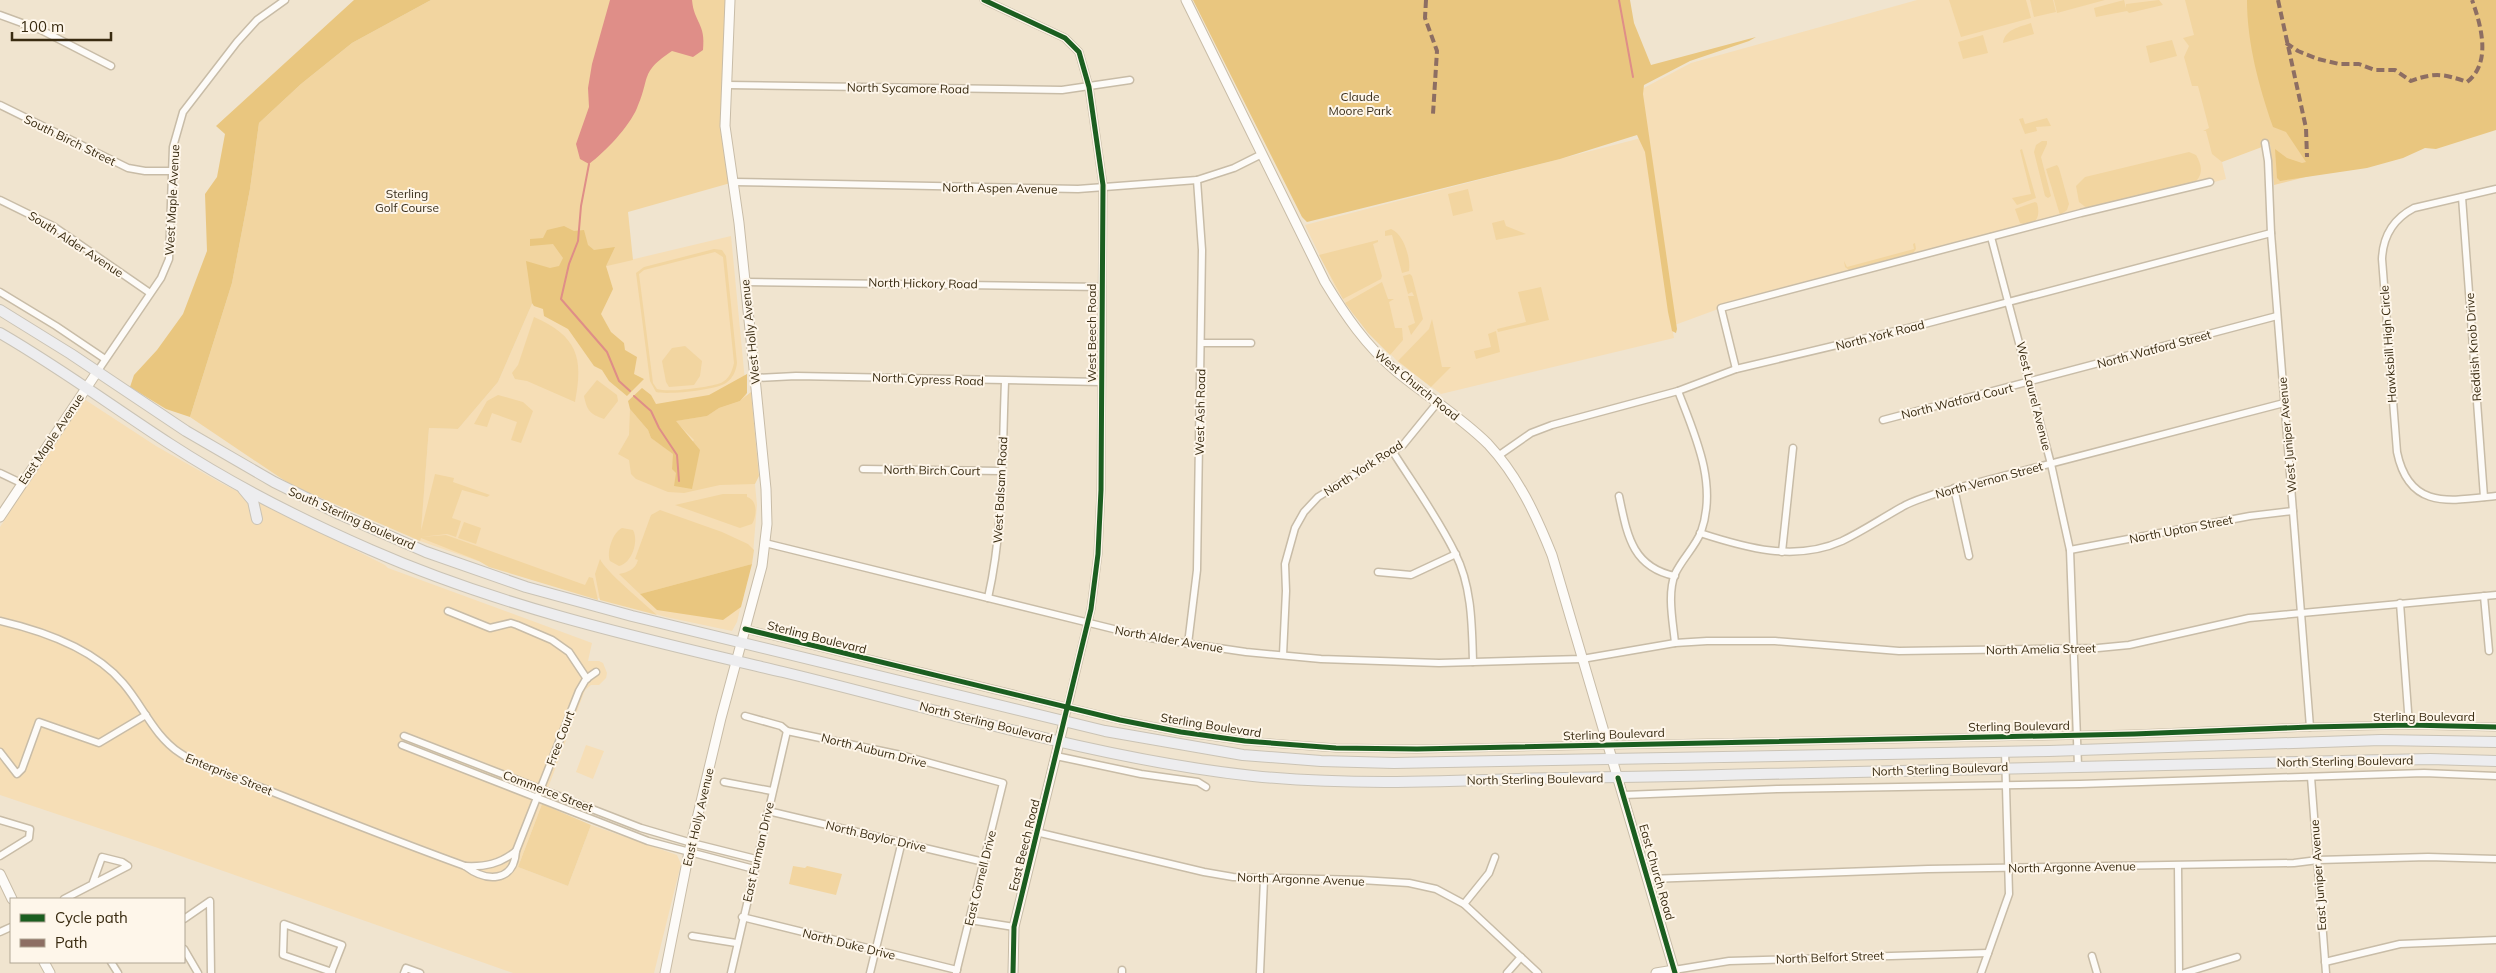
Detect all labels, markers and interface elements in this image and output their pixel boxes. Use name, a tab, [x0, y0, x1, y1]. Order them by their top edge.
scale bar	[12, 10, 111, 42]
text: 100 m	[20, 17, 64, 36]
street label: North Sycamore Road	[847, 79, 969, 97]
park label: Claude Moore Park	[1328, 89, 1392, 118]
street label: South Birch Street	[22, 111, 118, 169]
street label: West Maple Avenue	[162, 144, 182, 256]
street label: North Aspen Avenue	[942, 179, 1058, 197]
park label: Sterling Golf Course	[375, 186, 439, 215]
street label: South Alder Avenue	[26, 208, 126, 280]
street label: North Hickory Road	[868, 275, 978, 291]
street label: West Holly Avenue	[737, 279, 763, 385]
street label: West Beech Road	[1084, 283, 1099, 383]
street label: Hawksbill High Circle	[2376, 285, 2400, 403]
street label: Reddish Knob Drive	[2462, 292, 2484, 402]
street label: North York Road	[1834, 317, 1926, 353]
street label: North Watford Street	[2095, 327, 2213, 371]
street label: West Laurel Avenue	[2013, 340, 2055, 452]
street label: West Church Road	[1372, 346, 1462, 424]
street label: West Ash Road	[1192, 369, 1208, 455]
street label: North Cypress Road	[872, 370, 984, 388]
street label: West Juniper Avenue	[2274, 376, 2300, 494]
street label: North Watford Court	[1900, 380, 2014, 422]
street label: East Maple Avenue	[15, 391, 87, 487]
street label: West Balsam Road	[990, 436, 1010, 544]
street label: North York Road	[1321, 437, 1405, 499]
street label: North Vernon Street	[1934, 458, 2044, 502]
street label: North Birch Court	[884, 462, 980, 478]
street label: South Sterling Boulevard	[286, 483, 418, 553]
street label: North Upton Street	[2128, 512, 2234, 546]
street label: Sterling Boulevard	[766, 617, 868, 657]
street label: North Alder Avenue	[1114, 622, 1224, 656]
street label: North Amelia Street	[1986, 641, 2096, 657]
street label: North Sterling Boulevard	[918, 698, 1054, 746]
street label: Free Court	[543, 708, 577, 768]
street label: Sterling Boulevard	[2373, 709, 2475, 724]
street label: Sterling Boulevard	[1160, 710, 1262, 740]
street label: Sterling Boulevard	[1968, 718, 2070, 734]
street label: Sterling Boulevard	[1563, 725, 1665, 743]
street label: North Auburn Drive	[820, 730, 928, 770]
street label: Enterprise Street	[183, 750, 275, 798]
street label: North Sterling Boulevard	[2277, 752, 2413, 770]
street label: North Sterling Boulevard	[1871, 759, 2009, 779]
street label: East Holly Avenue	[679, 766, 717, 868]
street label: Commerce Street	[501, 767, 595, 815]
street label: North Sterling Boulevard	[1467, 770, 1603, 788]
street label: East Beech Road	[1005, 798, 1043, 892]
street label: East Furman Drive	[739, 801, 777, 903]
street label: North Baylor Drive	[824, 817, 928, 855]
street label: East Juniper Avenue	[2307, 819, 2329, 931]
street label: East Church Road	[1636, 822, 1678, 922]
street label: East Cornell Drive	[961, 829, 999, 927]
street label: North Argonne Avenue	[2008, 858, 2136, 876]
street label: North Argonne Avenue	[1237, 869, 1365, 889]
legend	[10, 898, 185, 963]
text: Cycle path	[55, 908, 128, 927]
street label: North Duke Drive	[801, 925, 897, 963]
text: Path	[55, 933, 87, 952]
street label: North Belfort Street	[1776, 948, 1884, 966]

